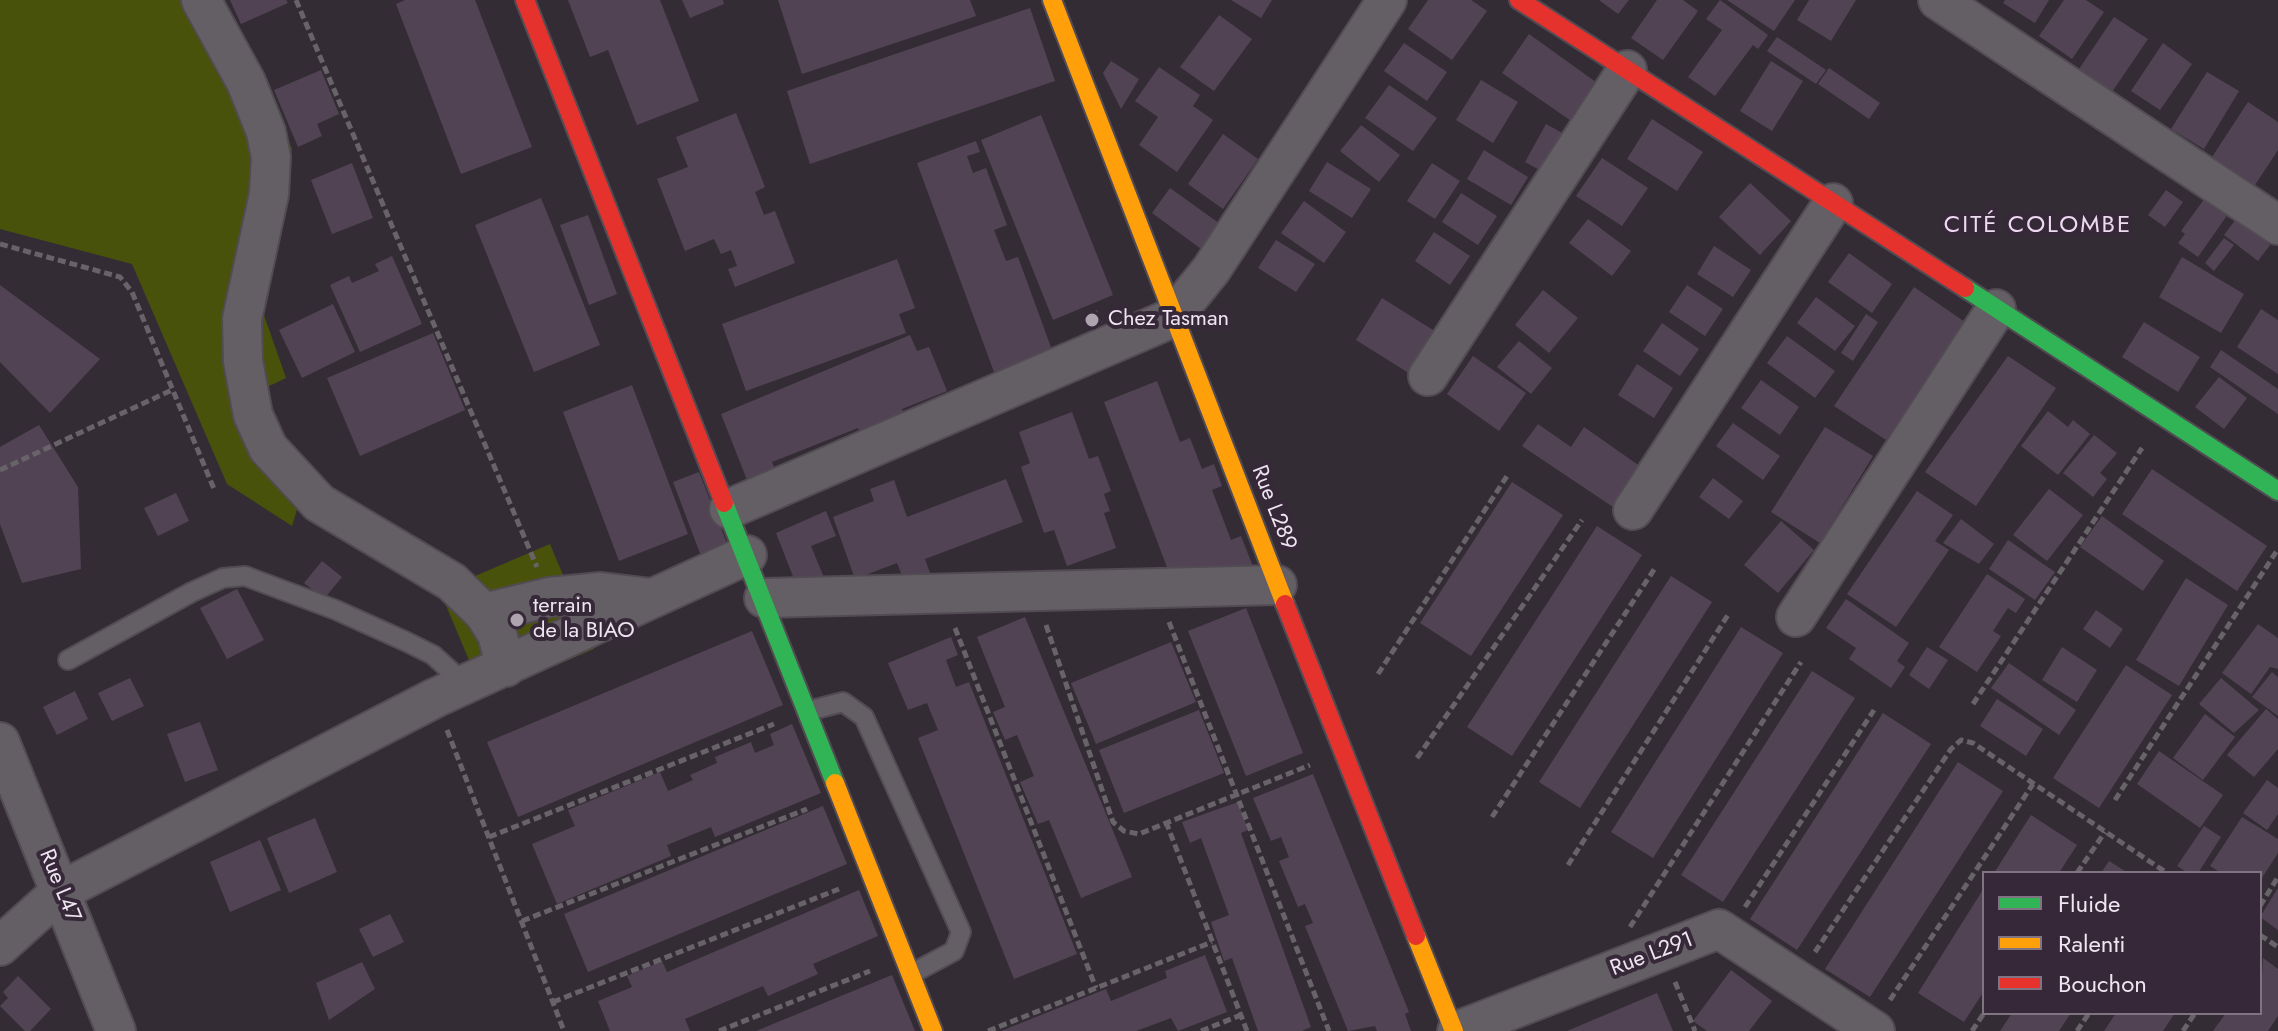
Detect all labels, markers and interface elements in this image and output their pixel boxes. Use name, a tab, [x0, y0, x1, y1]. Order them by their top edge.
district label: CITÉ COLOMBE	[1944, 212, 2132, 240]
place label: Chez Tasman	[1108, 307, 1229, 333]
marker: Chez Tasman	[1083, 311, 1101, 329]
street label: Rue L289	[1245, 462, 1301, 554]
place label: terrain de la BIAO	[533, 594, 635, 646]
marker: terrain de la BIAO	[508, 611, 526, 629]
street label: Rue L47	[33, 846, 85, 926]
legend	[1982, 871, 2262, 1015]
text: Fluide	[2058, 886, 2120, 921]
text: Ralenti	[2058, 926, 2125, 961]
street label: Rue L291	[1607, 927, 1697, 983]
text: Bouchon	[2058, 966, 2147, 1001]

